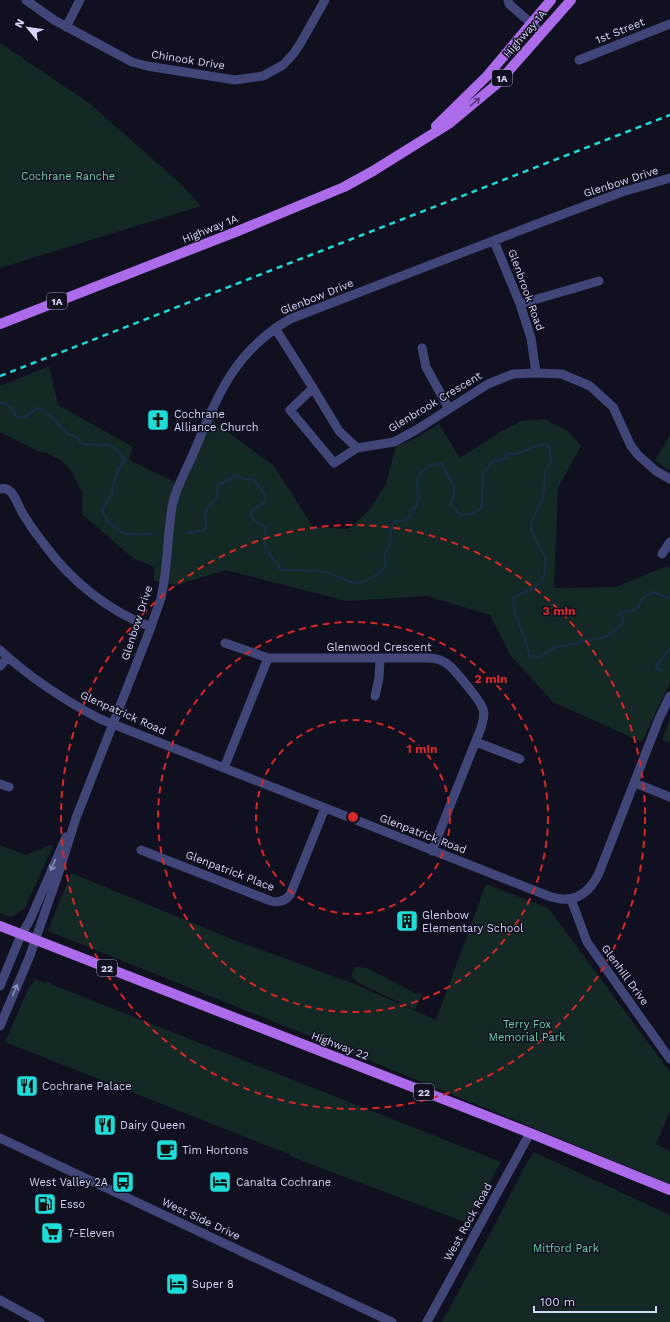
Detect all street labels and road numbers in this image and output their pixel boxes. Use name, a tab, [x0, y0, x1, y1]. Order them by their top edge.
street label: Highway 1A	[501, 7, 549, 61]
street label: 1st Street	[594, 15, 647, 47]
street label: Chinook Drive	[150, 48, 226, 72]
road number: 1A	[492, 70, 512, 86]
street label: Glenbow Drive	[582, 164, 660, 200]
street label: Highway 1A	[180, 212, 240, 246]
street label: Glenbrook Road	[505, 248, 547, 332]
street label: Glenbow Drive	[278, 276, 356, 318]
road number: 1A	[47, 293, 67, 309]
street label: Glenbrook Crescent	[386, 369, 484, 435]
street label: Glenbow Drive	[119, 584, 155, 662]
street label: Glenwood Crescent	[326, 641, 432, 654]
street label: Glenpatrick Road	[78, 688, 168, 738]
street label: Glenpatrick Road	[378, 811, 468, 857]
street label: Glenpatrick Place	[184, 848, 276, 894]
street label: Glenhill Drive	[599, 942, 651, 1008]
road number: 22	[97, 960, 117, 976]
street label: Highway 22	[309, 1029, 371, 1063]
road number: 22	[414, 1084, 434, 1100]
street label: West Rock Road	[441, 1181, 495, 1263]
street label: West Side Drive	[160, 1195, 242, 1243]

